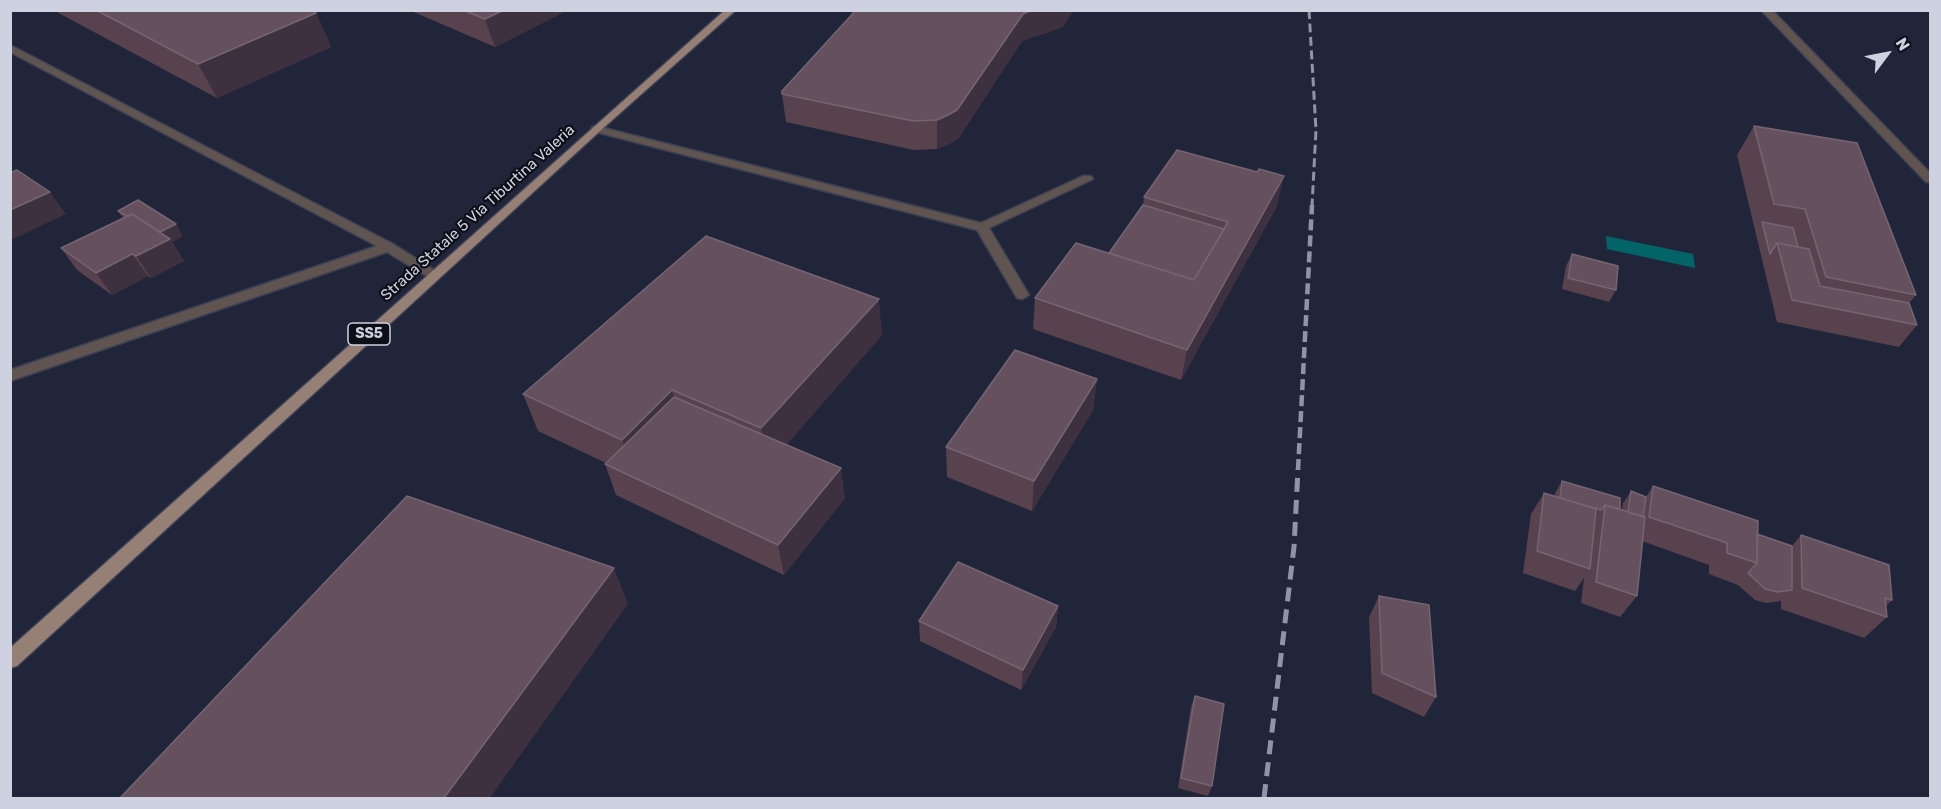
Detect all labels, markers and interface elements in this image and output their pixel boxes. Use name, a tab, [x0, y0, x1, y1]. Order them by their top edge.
north arrow	[1857, 24, 1917, 84]
text: N	[1892, 34, 1914, 54]
street label: Strada Statale 5 Via Tiburtina Valeria	[377, 121, 579, 305]
road number: SS5	[348, 323, 390, 345]

